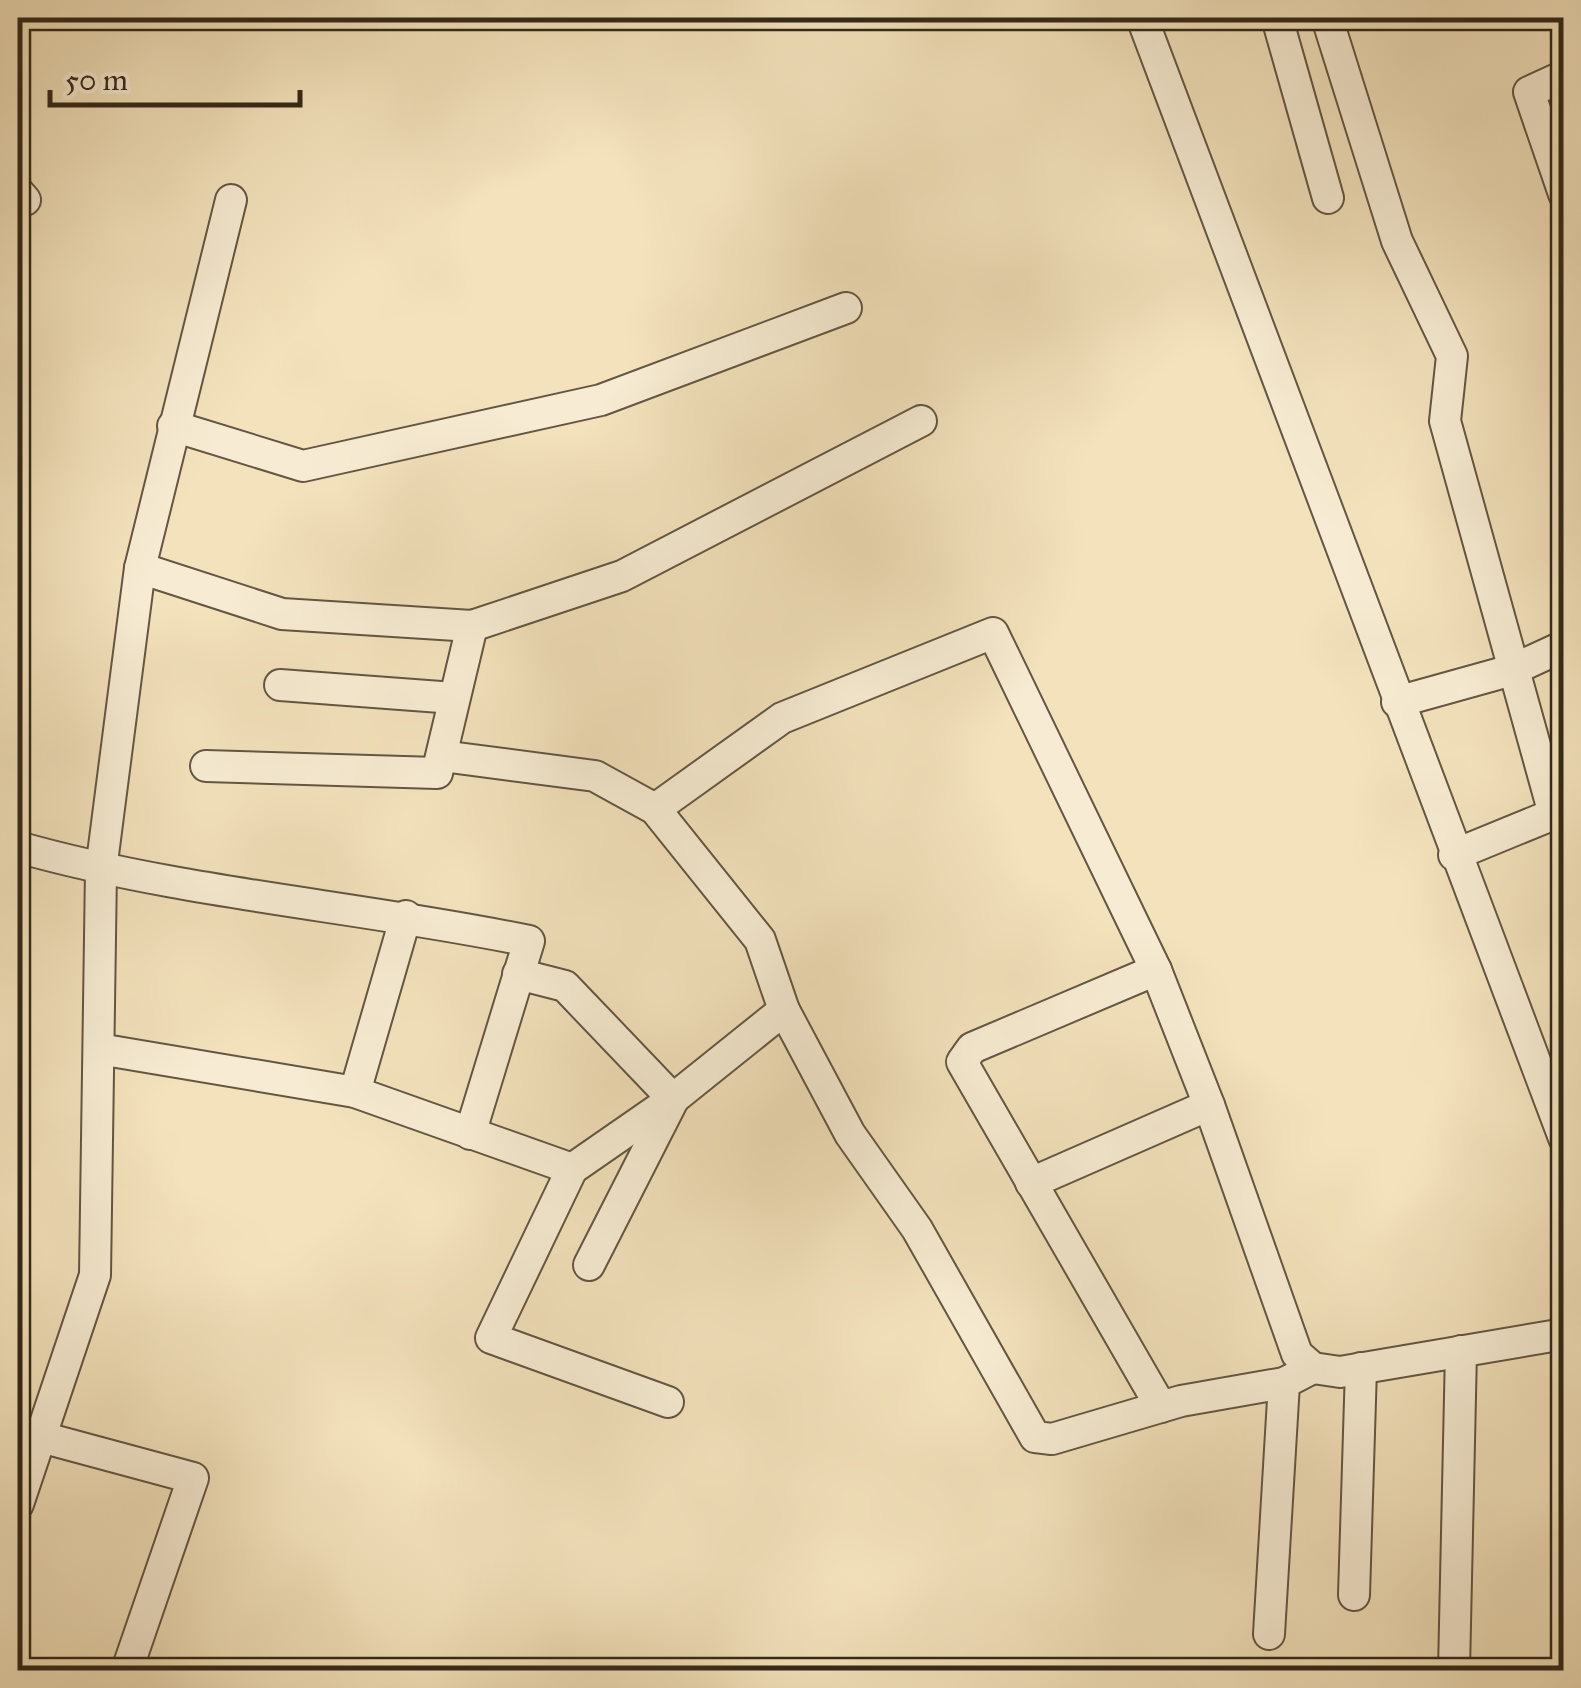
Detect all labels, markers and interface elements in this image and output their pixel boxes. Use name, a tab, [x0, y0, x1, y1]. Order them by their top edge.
scale bar	[50, 45, 300, 107]
text: 50 m	[65, 62, 128, 98]

